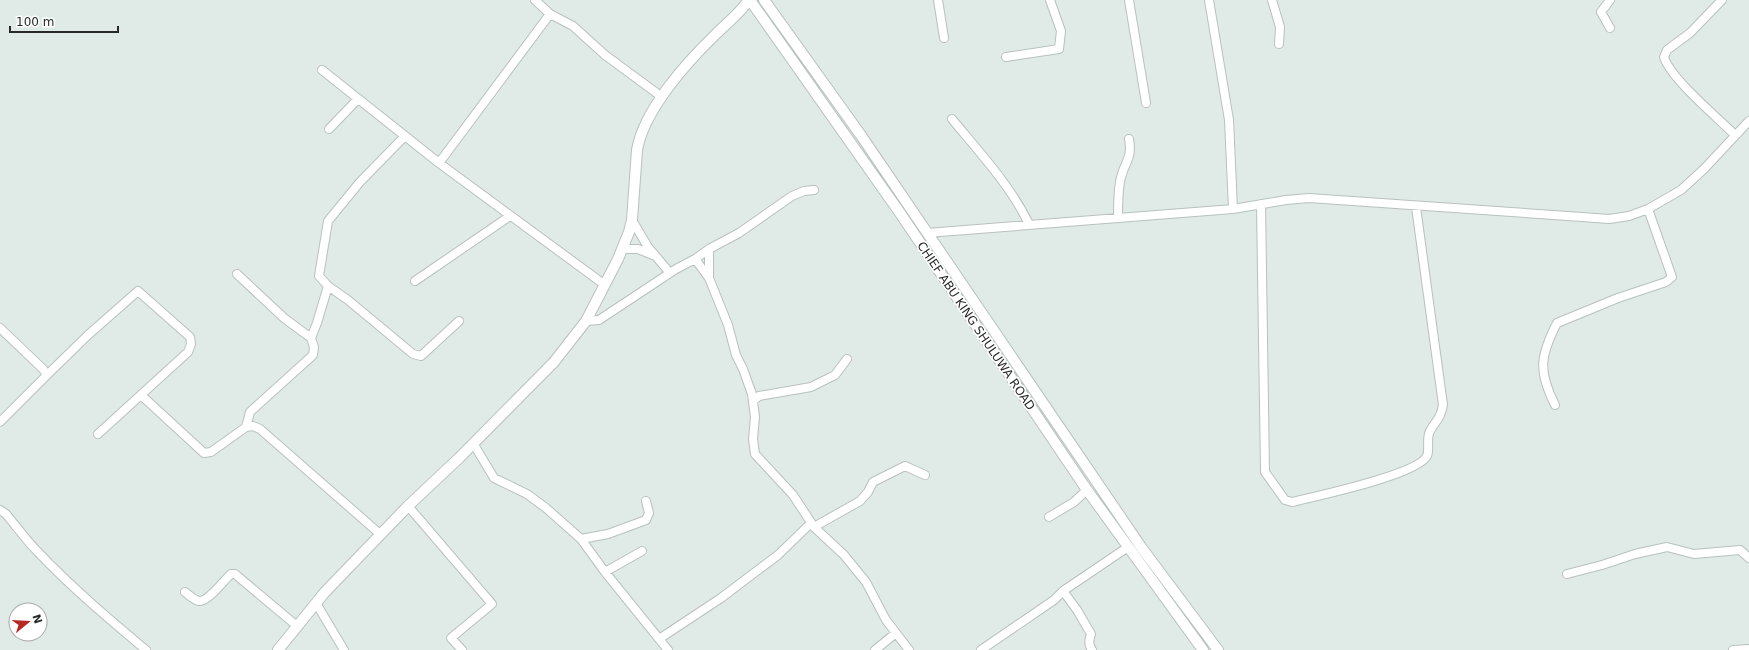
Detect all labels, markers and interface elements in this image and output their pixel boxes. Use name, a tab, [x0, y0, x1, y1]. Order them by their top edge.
scale bar	[10, 8, 118, 34]
text: 100 m	[16, 15, 54, 29]
street label: CHIEF ABU KING SHULUWA ROAD	[914, 239, 1038, 413]
north arrow	[8, 602, 48, 642]
text: N	[29, 613, 45, 625]

